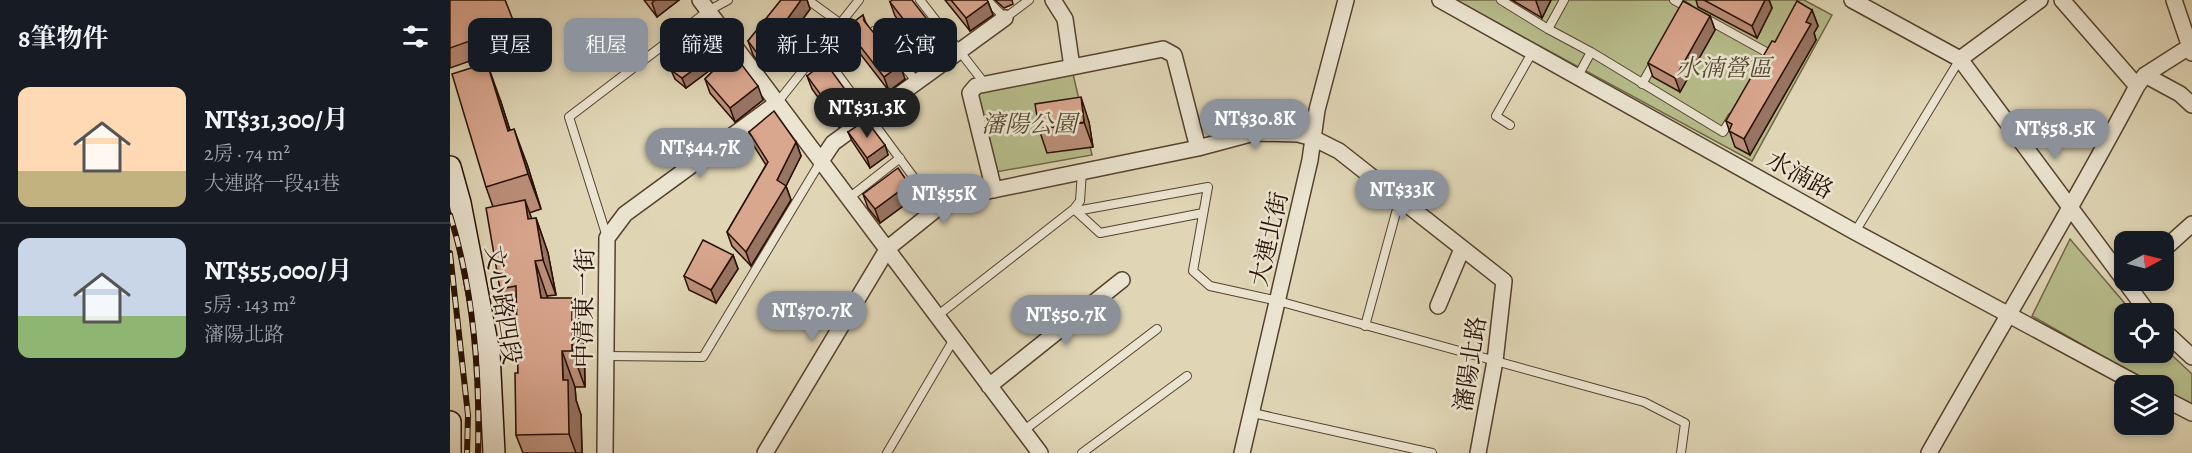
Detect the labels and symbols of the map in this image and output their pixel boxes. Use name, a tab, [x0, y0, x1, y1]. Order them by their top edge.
park label: 水湳營區	[1676, 52, 1775, 84]
pin: NT$31.3K	[805, 88, 929, 139]
pin: NT$30.8K	[1193, 99, 1317, 150]
park label: 瀋陽公園	[981, 108, 1081, 140]
pin: NT$58.5K	[1993, 109, 2117, 160]
pin: NT$44.7K	[638, 128, 762, 179]
street label: 水湳路	[1761, 144, 1839, 206]
pin: NT$33K	[1353, 170, 1451, 221]
pin: NT$55K	[895, 174, 993, 225]
street label: 大連北街	[1243, 189, 1295, 289]
north arrow	[2114, 231, 2174, 291]
street label: 文心路四段	[478, 243, 528, 367]
street label: 中清東一街	[567, 248, 601, 368]
pin: NT$70.7K	[750, 291, 874, 342]
pin: NT$50.7K	[1004, 295, 1128, 346]
street label: 瀋陽北路	[1447, 314, 1493, 414]

